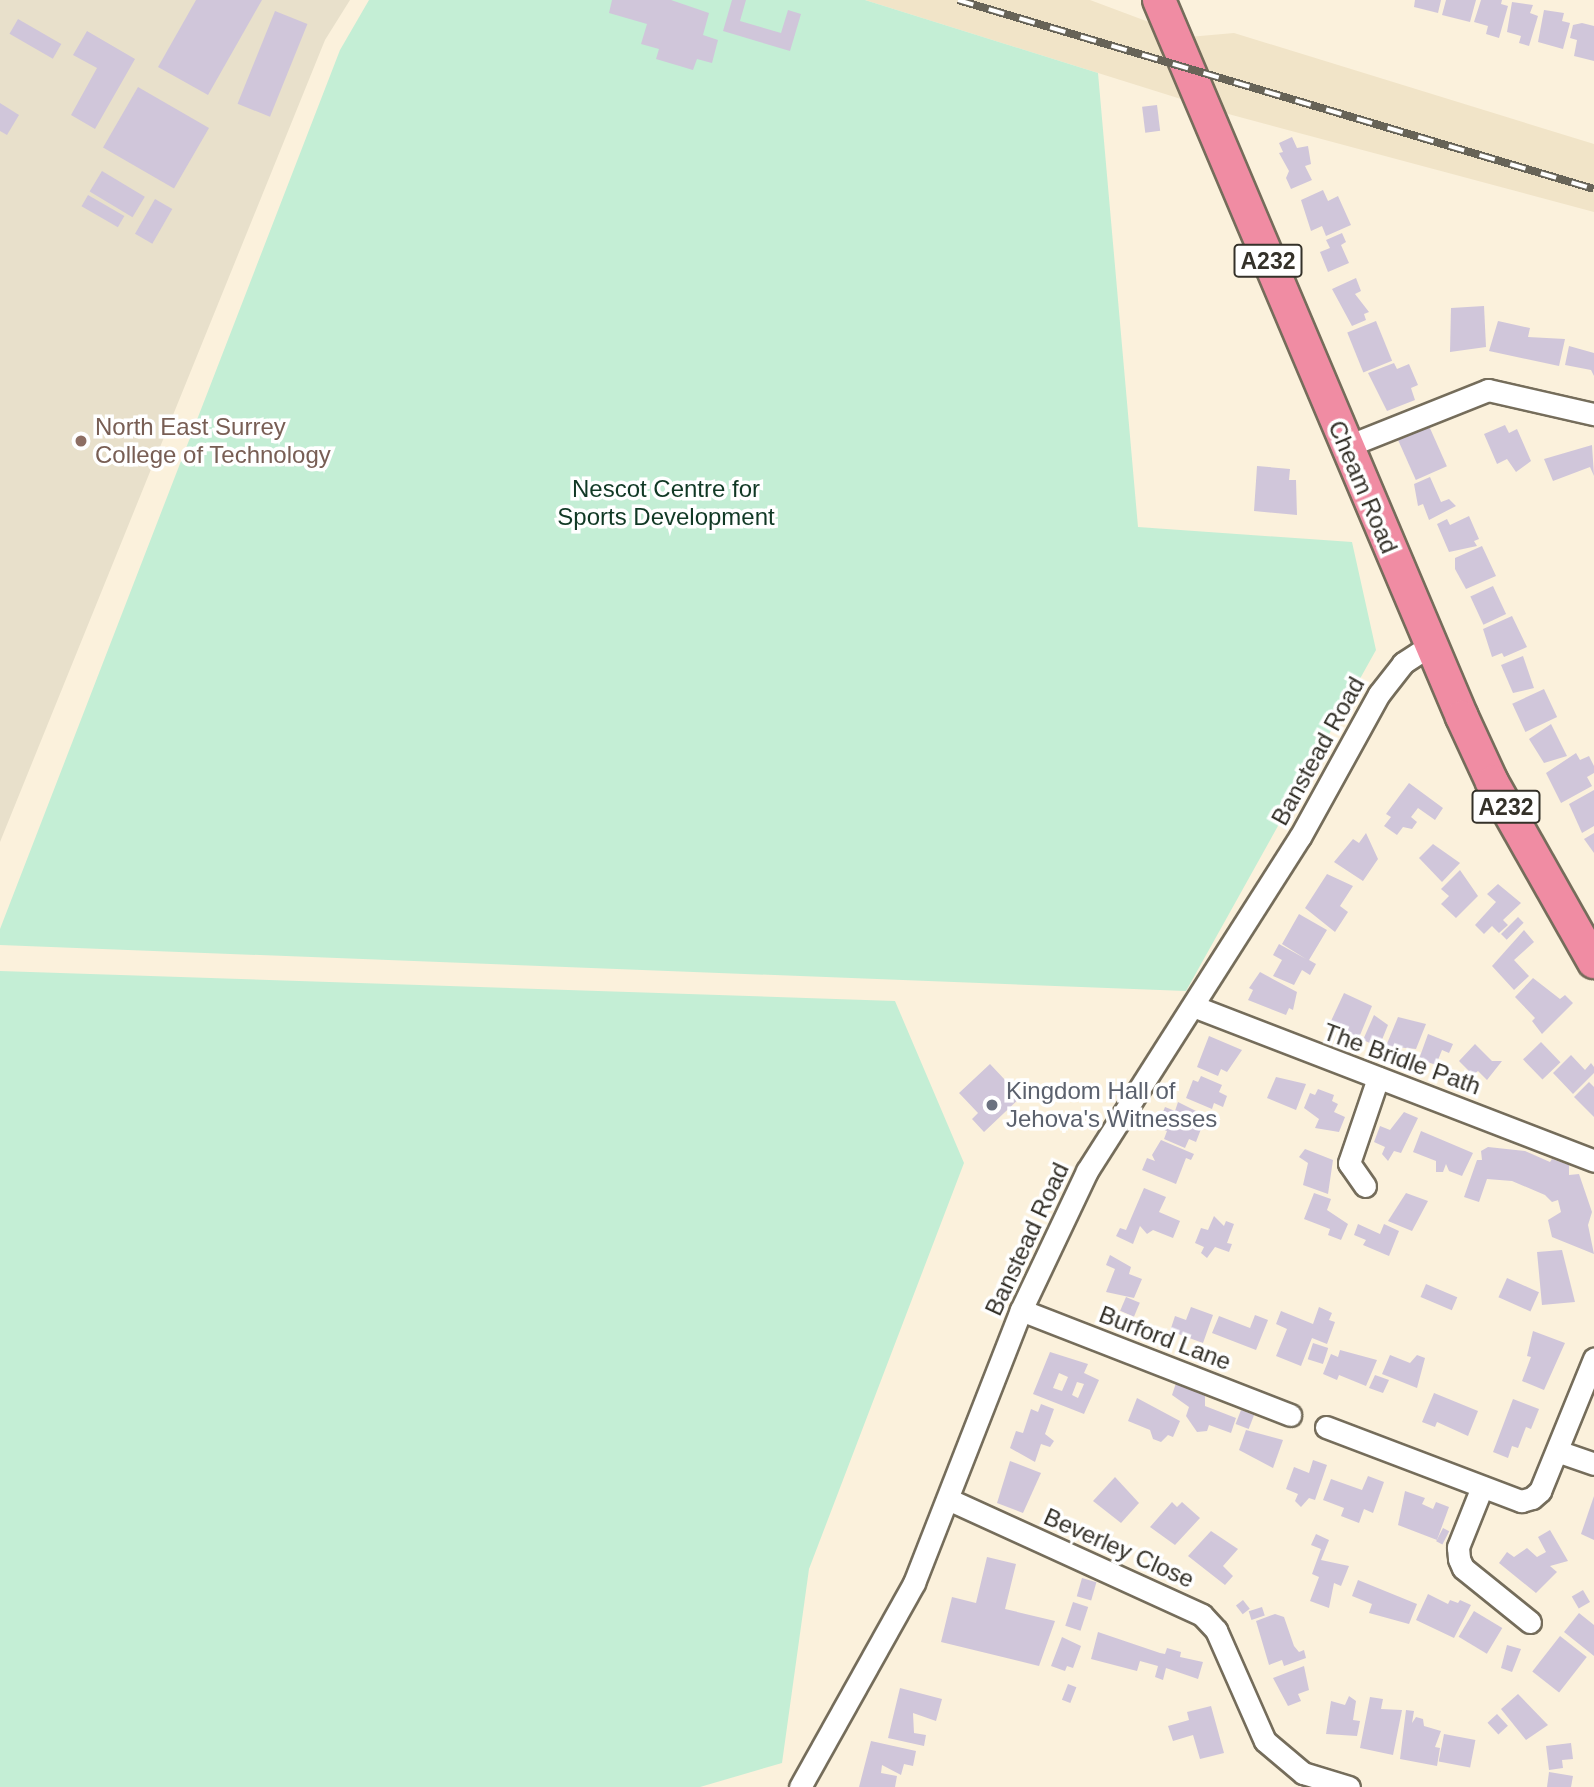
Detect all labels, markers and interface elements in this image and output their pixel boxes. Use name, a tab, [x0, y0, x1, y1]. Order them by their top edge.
road number: A232	[1233, 242, 1303, 280]
place label: North East Surrey College of Technology	[95, 413, 331, 469]
street label: Cheam Road	[1322, 416, 1404, 558]
marker: North East Surrey College of Technology	[73, 433, 89, 449]
park label: Nescot Centre for Sports Development	[557, 475, 775, 531]
street label: Banstead Road	[1265, 672, 1371, 830]
road number: A232	[1471, 788, 1541, 827]
street label: The Bridle Path	[1319, 1017, 1485, 1101]
place label: Kingdom Hall of Jehova's Witnesses	[1006, 1077, 1217, 1133]
marker: Kingdom Hall of Jehova's Witnesses	[984, 1097, 1000, 1113]
street label: Banstead Road	[979, 1158, 1075, 1320]
street label: Burford Lane	[1095, 1300, 1235, 1376]
street label: Beverley Close	[1039, 1502, 1199, 1594]

